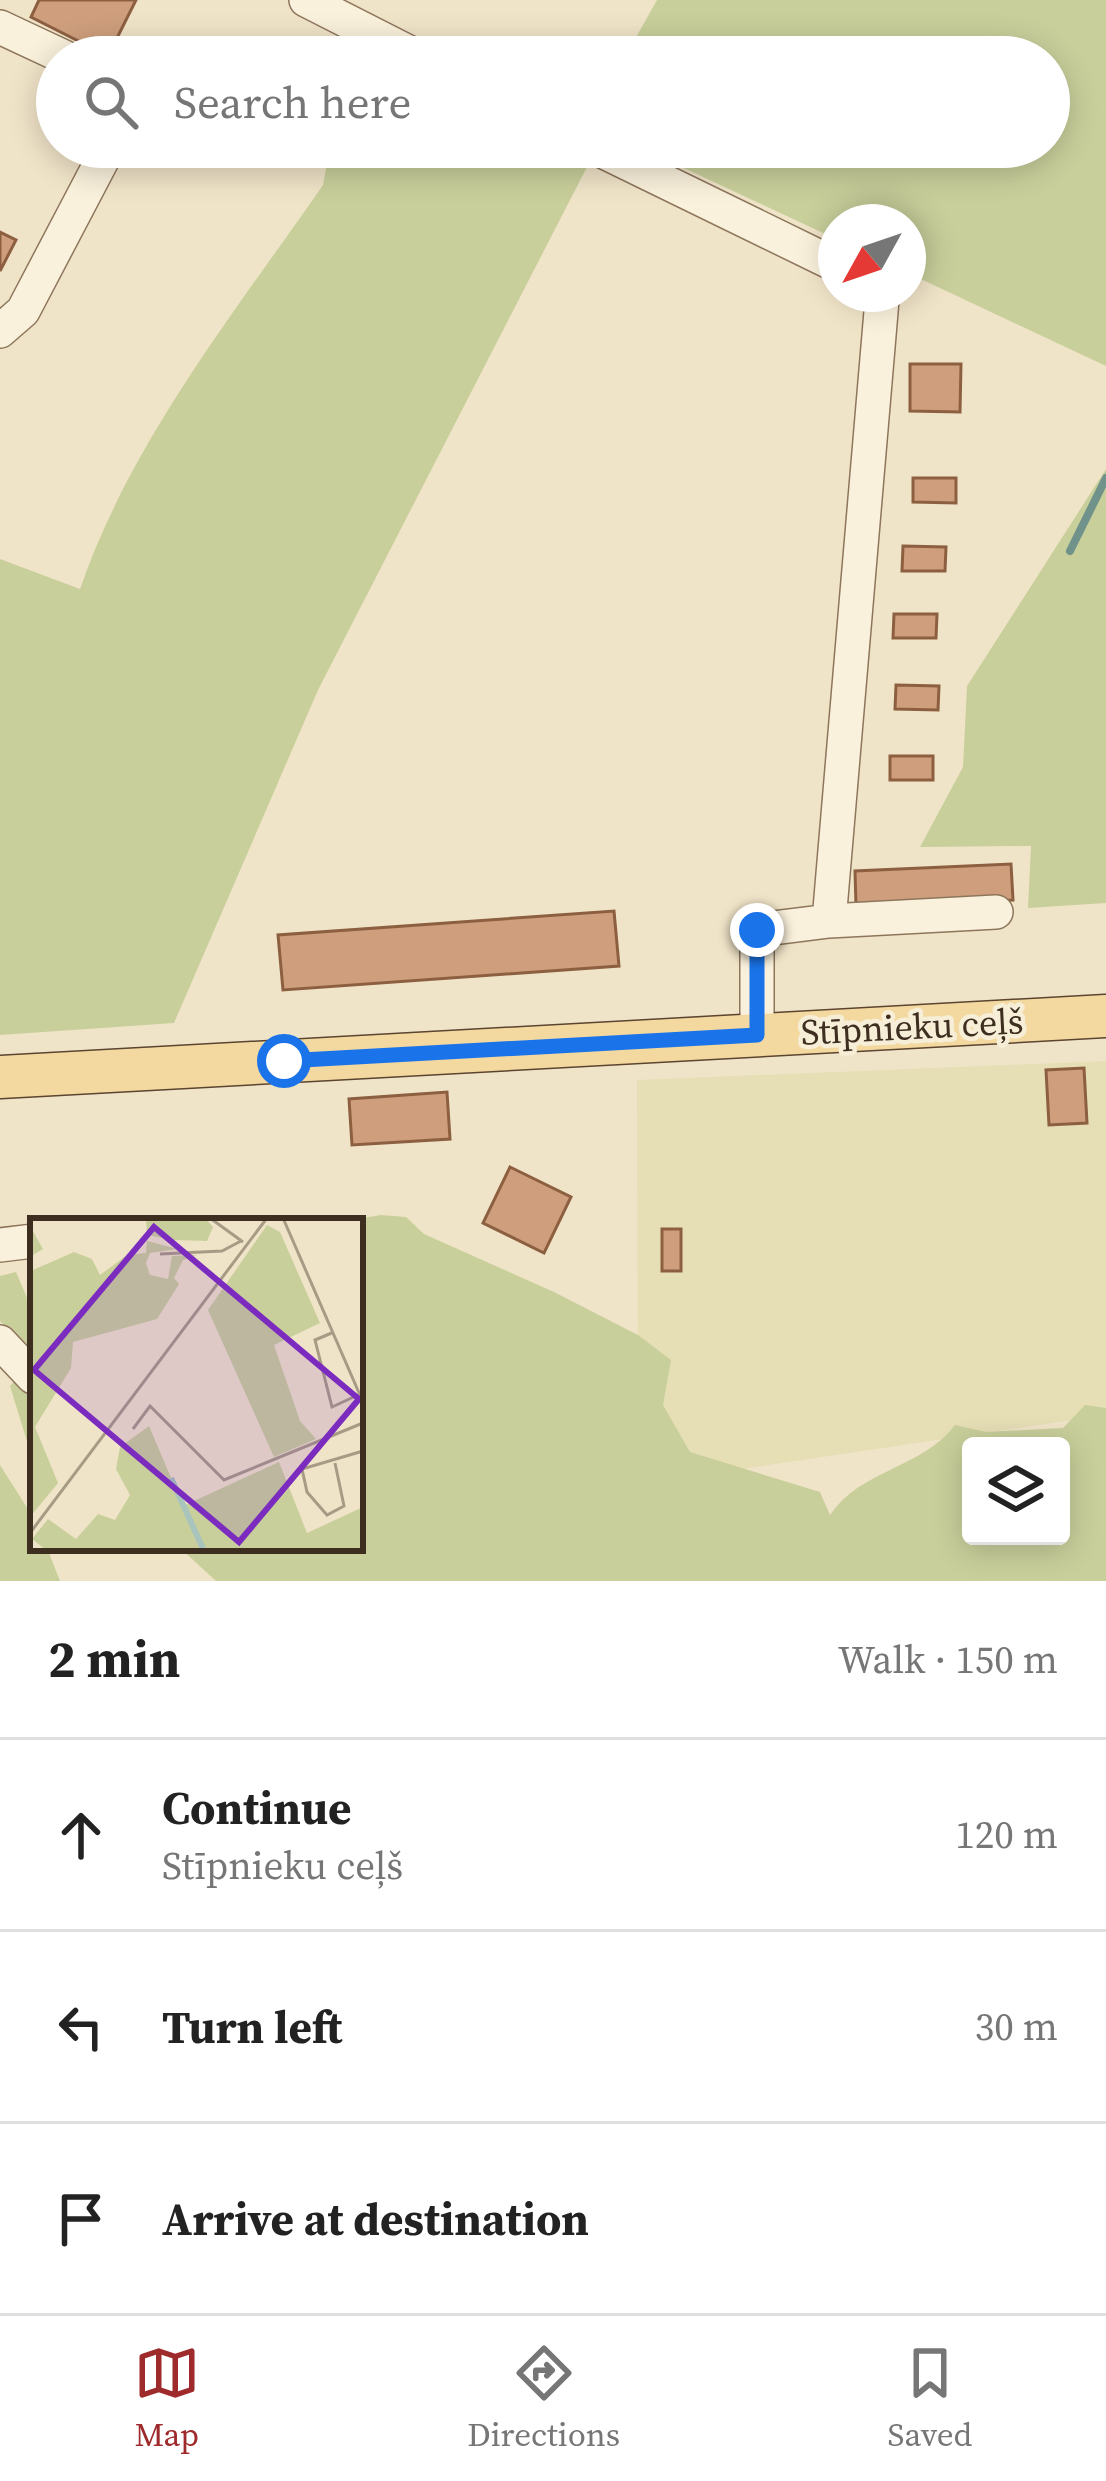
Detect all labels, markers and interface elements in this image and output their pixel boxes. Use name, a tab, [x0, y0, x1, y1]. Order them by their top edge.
search box	[36, 36, 1070, 168]
icon: search	[78, 69, 144, 135]
text: Search here	[174, 71, 411, 133]
north arrow	[818, 204, 926, 312]
route end	[730, 903, 784, 957]
street label: Stīpnieku ceļš	[800, 996, 1024, 1057]
route start	[257, 1034, 311, 1088]
inset map	[30, 1218, 363, 1551]
map controls	[962, 1437, 1070, 1545]
button: layers	[962, 1437, 1070, 1545]
text: 2 min	[48, 1624, 180, 1694]
text: Walk · 150 m	[838, 1633, 1058, 1686]
text: Continue	[162, 1777, 351, 1839]
icon: ahead	[48, 1802, 114, 1868]
text: 120 m	[955, 1808, 1058, 1861]
text: Stīpnieku ceļš	[162, 1839, 403, 1892]
icon: left	[48, 1994, 114, 2060]
text: Turn left	[162, 1996, 342, 2058]
text: 30 m	[975, 2000, 1058, 2053]
icon: arrive	[48, 2186, 114, 2252]
text: Arrive at destination	[162, 2188, 589, 2250]
tab: Map	[134, 2340, 200, 2457]
tab: Directions	[467, 2340, 620, 2457]
tab: Saved	[888, 2340, 972, 2457]

